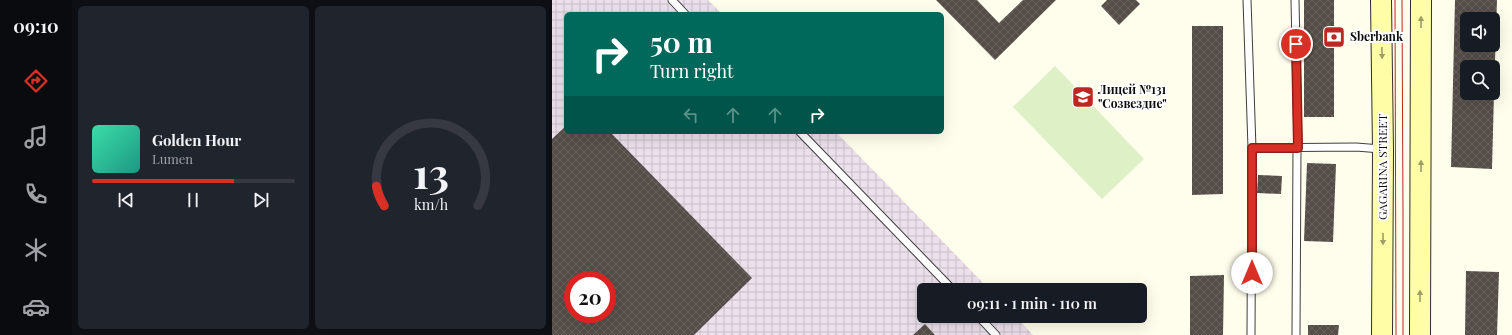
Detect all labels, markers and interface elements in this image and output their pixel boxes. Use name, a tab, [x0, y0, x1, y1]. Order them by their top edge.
map controls	[1460, 12, 1500, 100]
button: sound	[1460, 12, 1500, 52]
text: 09:10	[13, 14, 59, 38]
one-way arrow	[1418, 15, 1424, 28]
text: 50 m	[650, 23, 713, 60]
bank icon: Sberbank	[1321, 24, 1347, 50]
pin	[1279, 27, 1313, 61]
icon: right	[584, 28, 636, 80]
place label: Sberbank	[1350, 28, 1404, 44]
icon: arrive	[1285, 33, 1307, 55]
one-way arrow	[1379, 47, 1385, 60]
text: Turn right	[650, 59, 733, 83]
button: search	[1460, 60, 1500, 100]
icon: directions	[22, 67, 50, 95]
place label: Лицей №131 "Созвездие"	[1097, 81, 1167, 111]
school or university icon: Лицей №131 "Созвездие"	[1070, 84, 1096, 110]
icon: left	[680, 104, 702, 126]
icon: ahead	[722, 104, 744, 126]
icon: ahead	[764, 104, 786, 126]
icon: right	[806, 104, 828, 126]
street label: GAGARINA STREET	[1374, 113, 1390, 220]
icon: music	[22, 123, 50, 151]
text: Golden Hour	[152, 130, 241, 150]
text: 13	[413, 143, 448, 198]
text: Lumen	[152, 150, 193, 167]
one-way arrow	[1418, 159, 1424, 172]
icon: phone	[22, 180, 50, 208]
icon: previous	[115, 189, 137, 211]
icon: pause	[182, 189, 204, 211]
icon: next	[250, 189, 272, 211]
text: km/h	[413, 194, 448, 213]
one-way arrow	[1380, 233, 1386, 246]
icon: climate	[22, 236, 50, 264]
position arrow	[1231, 252, 1273, 294]
speed limit sign: 20	[564, 271, 616, 323]
one-way arrow	[1417, 289, 1423, 302]
icon: car	[22, 293, 50, 321]
text: 09:11 · 1 min · 110 m	[967, 293, 1097, 313]

